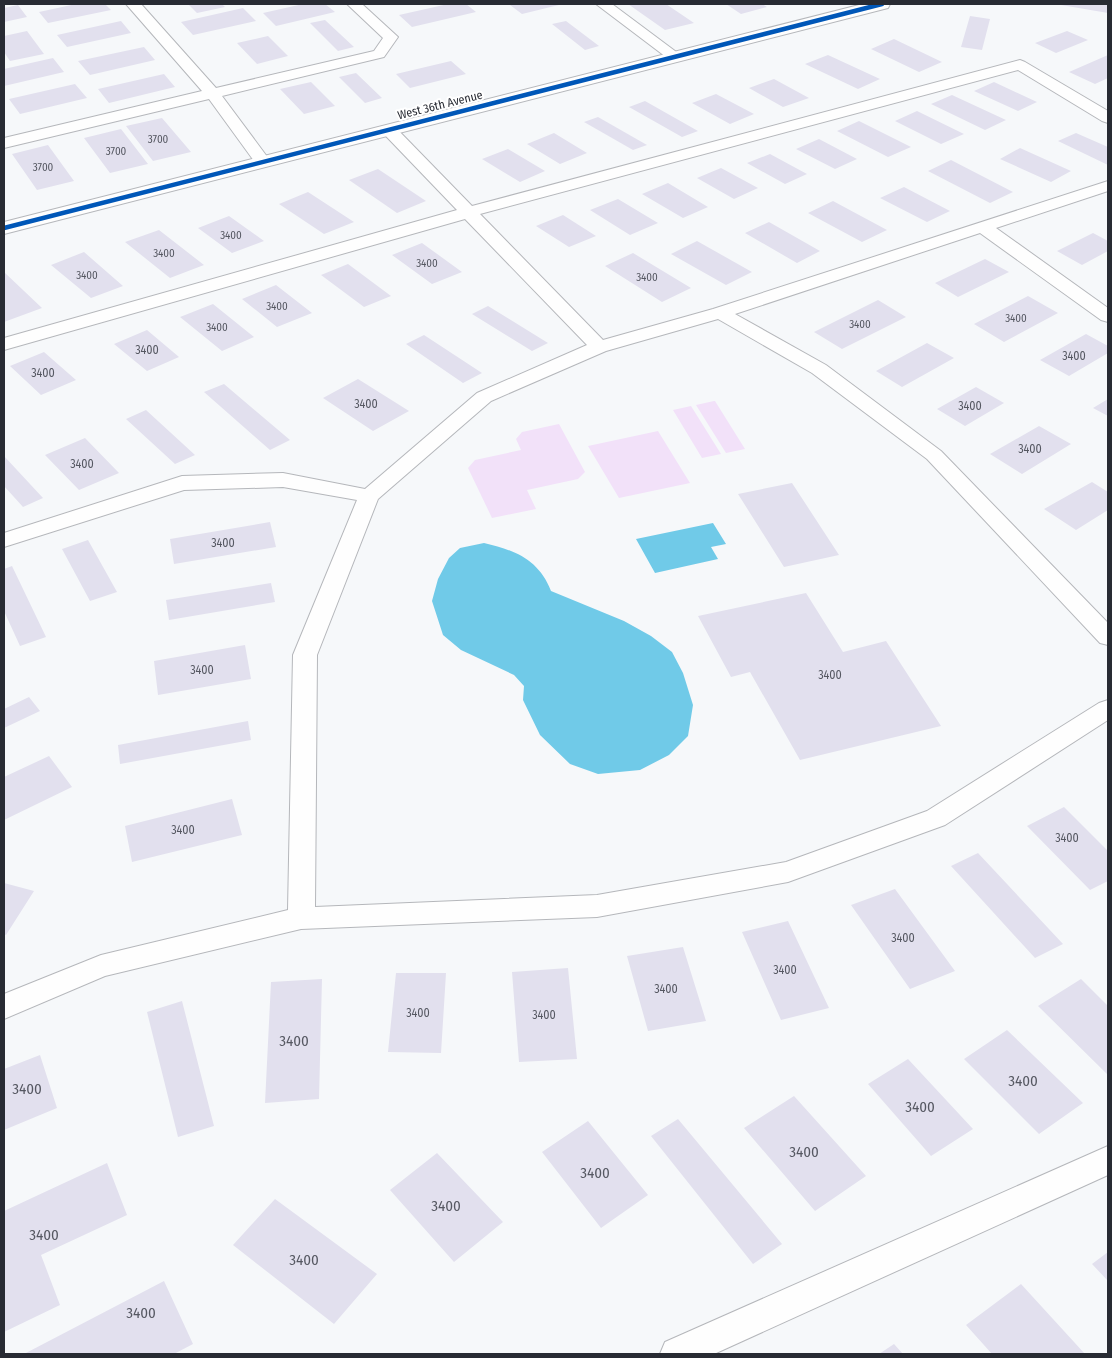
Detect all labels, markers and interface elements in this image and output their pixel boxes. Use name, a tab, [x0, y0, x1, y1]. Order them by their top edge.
street label: West 36th Avenue	[396, 88, 484, 122]
house number: 3700	[148, 133, 169, 146]
house number: 3700	[106, 145, 127, 158]
house number: 3700	[33, 161, 54, 174]
house number: 3400	[220, 229, 242, 242]
house number: 3400	[153, 247, 175, 260]
house number: 3400	[416, 257, 438, 270]
house number: 3400	[76, 269, 98, 282]
house number: 3400	[636, 271, 658, 284]
house number: 3400	[266, 300, 288, 313]
house number: 3400	[1005, 312, 1027, 325]
house number: 3400	[849, 318, 871, 331]
house number: 3400	[206, 321, 228, 334]
house number: 3400	[135, 343, 159, 357]
house number: 3400	[1062, 349, 1086, 363]
house number: 3400	[31, 366, 55, 380]
house number: 3400	[354, 397, 378, 411]
house number: 3400	[958, 399, 982, 413]
house number: 3400	[1018, 442, 1042, 456]
house number: 3400	[70, 457, 94, 471]
house number: 3400	[211, 536, 235, 550]
house number: 3400	[190, 663, 214, 677]
house number: 3400	[818, 668, 842, 682]
house number: 3400	[171, 823, 195, 837]
house number: 3400	[1055, 831, 1079, 845]
house number: 3400	[891, 931, 915, 945]
house number: 3400	[773, 963, 797, 977]
house number: 3400	[654, 982, 678, 996]
house number: 3400	[406, 1006, 430, 1020]
house number: 3400	[532, 1008, 556, 1022]
house number: 3400	[279, 1032, 309, 1050]
house number: 3400	[1008, 1072, 1038, 1090]
house number: 3400	[12, 1080, 42, 1098]
house number: 3400	[905, 1098, 935, 1116]
house number: 3400	[789, 1143, 819, 1161]
house number: 3400	[580, 1164, 610, 1182]
house number: 3400	[431, 1197, 461, 1215]
house number: 3400	[29, 1226, 59, 1244]
house number: 3400	[289, 1251, 319, 1269]
house number: 3400	[126, 1304, 156, 1322]

